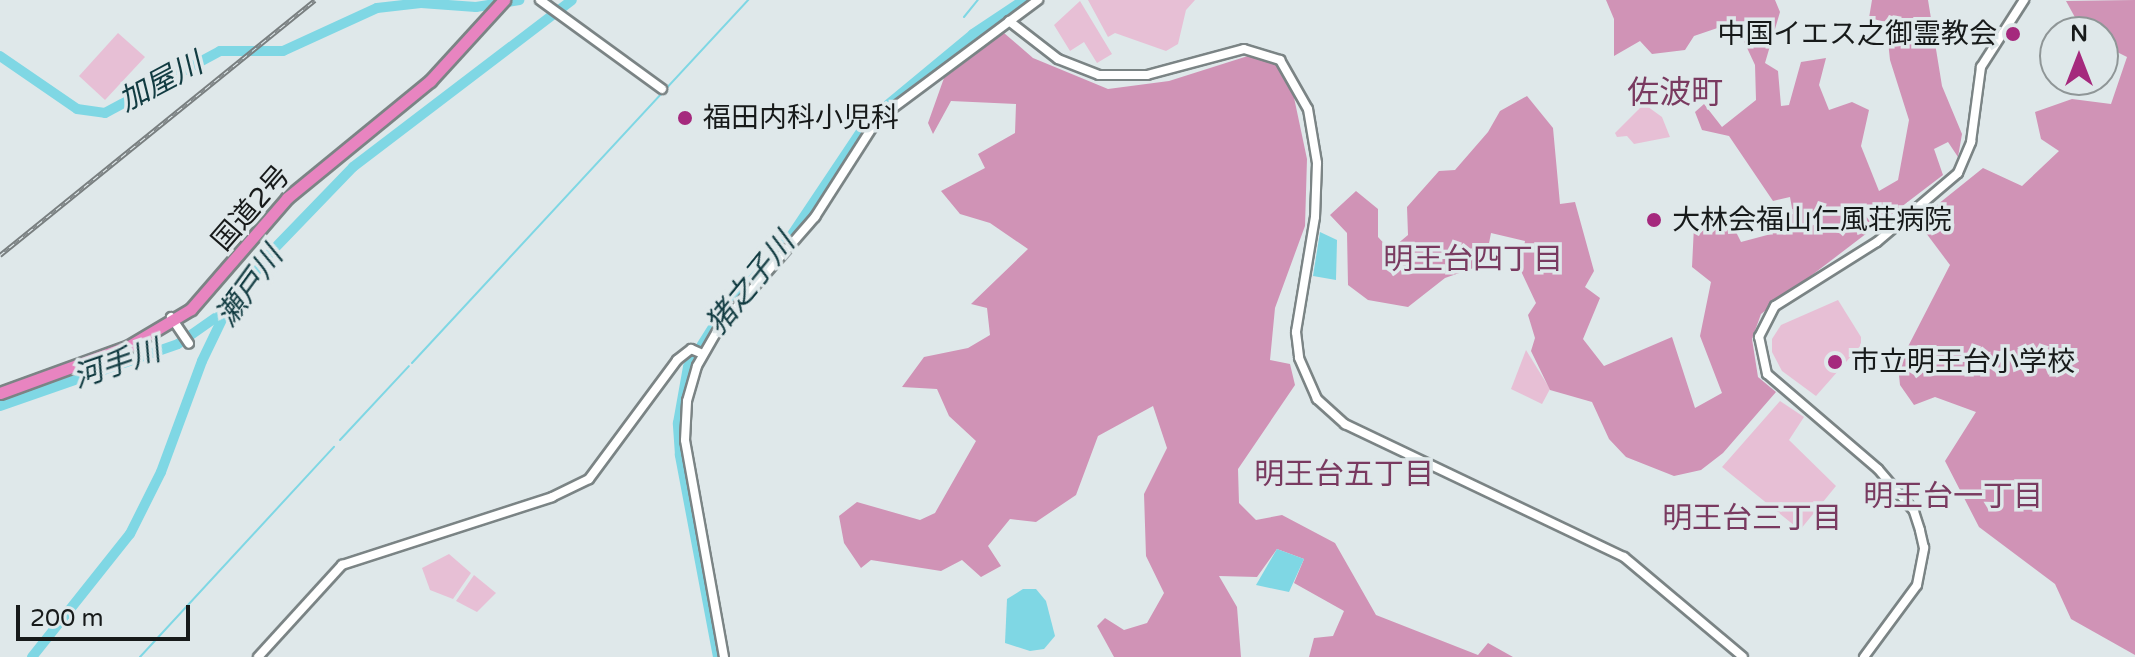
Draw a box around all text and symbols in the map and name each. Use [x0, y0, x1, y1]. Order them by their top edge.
north arrow [2039, 16, 2119, 96]
place label: 中国イエス之御霊教会 [1717, 17, 1997, 51]
text: N [2070, 21, 2088, 47]
marker: 中国イエス之御霊教会 [2004, 25, 2022, 43]
water label: 加屋川 [113, 46, 209, 120]
district label: 佐波町 [1627, 74, 1723, 112]
place label: 福田内科小児科 [703, 101, 899, 135]
marker: 福田内科小児科 [674, 107, 696, 129]
street label: 国道2号 [205, 159, 297, 257]
place label: 大林会福山仁風荘病院 [1672, 203, 1952, 237]
marker: 大林会福山仁風荘病院 [1643, 209, 1665, 231]
water label: 猪之子川 [699, 226, 803, 342]
water label: 瀬戸川 [209, 240, 291, 334]
district label: 明王台四丁目 [1383, 242, 1563, 278]
water label: 河手川 [69, 333, 165, 397]
place label: 市立明王台小学校 [1851, 345, 2075, 379]
marker: 市立明王台小学校 [1826, 353, 1844, 371]
district label: 明王台五丁目 [1254, 457, 1434, 493]
district label: 明王台一丁目 [1863, 479, 2043, 515]
district label: 明王台三丁目 [1662, 501, 1842, 537]
scale bar [20, 589, 194, 639]
text: 200 m [30, 604, 104, 633]

